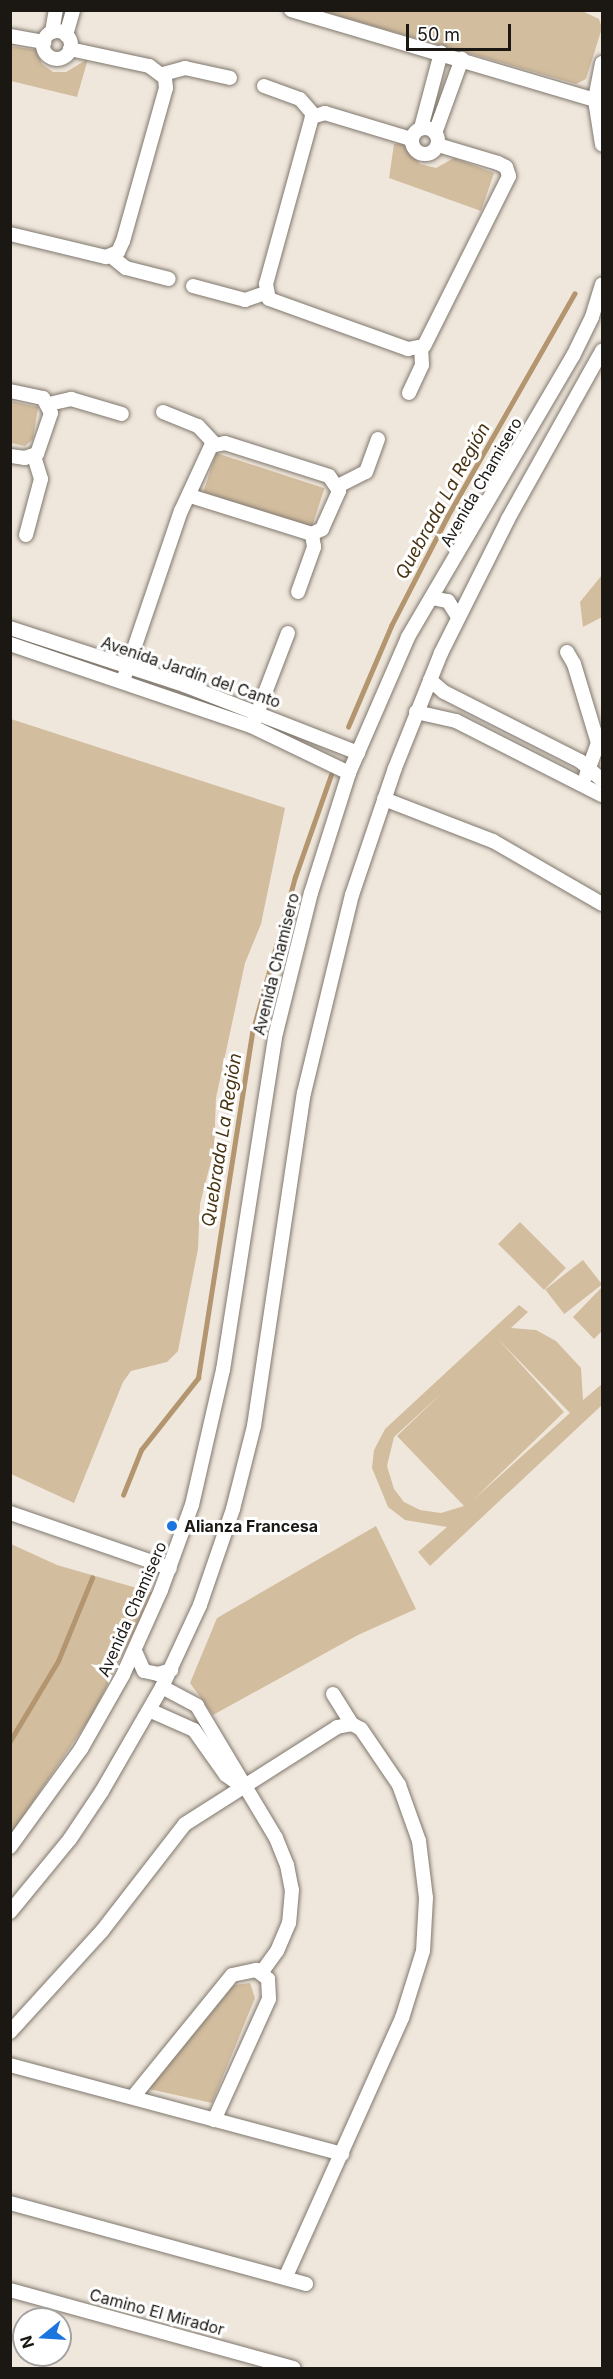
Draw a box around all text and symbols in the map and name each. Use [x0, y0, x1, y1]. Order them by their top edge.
scale bar [409, 12, 514, 50]
text: 50 m [417, 24, 460, 45]
street label: Avenida Chamisero [436, 414, 526, 550]
water label: Quebrada La Región [391, 419, 495, 583]
street label: Avenida Jardín del Canto [99, 632, 283, 712]
street label: Avenida Chamisero [249, 891, 303, 1037]
water label: Quebrada La Región [198, 1052, 246, 1228]
place label: Alianza Francesa [184, 1516, 318, 1536]
marker: Alianza Francesa [165, 1519, 179, 1533]
street label: Avenida Chamisero [94, 1539, 170, 1679]
street label: Camino El Mirador [87, 2285, 227, 2339]
north arrow [12, 2307, 72, 2367]
text: N [15, 2333, 38, 2351]

